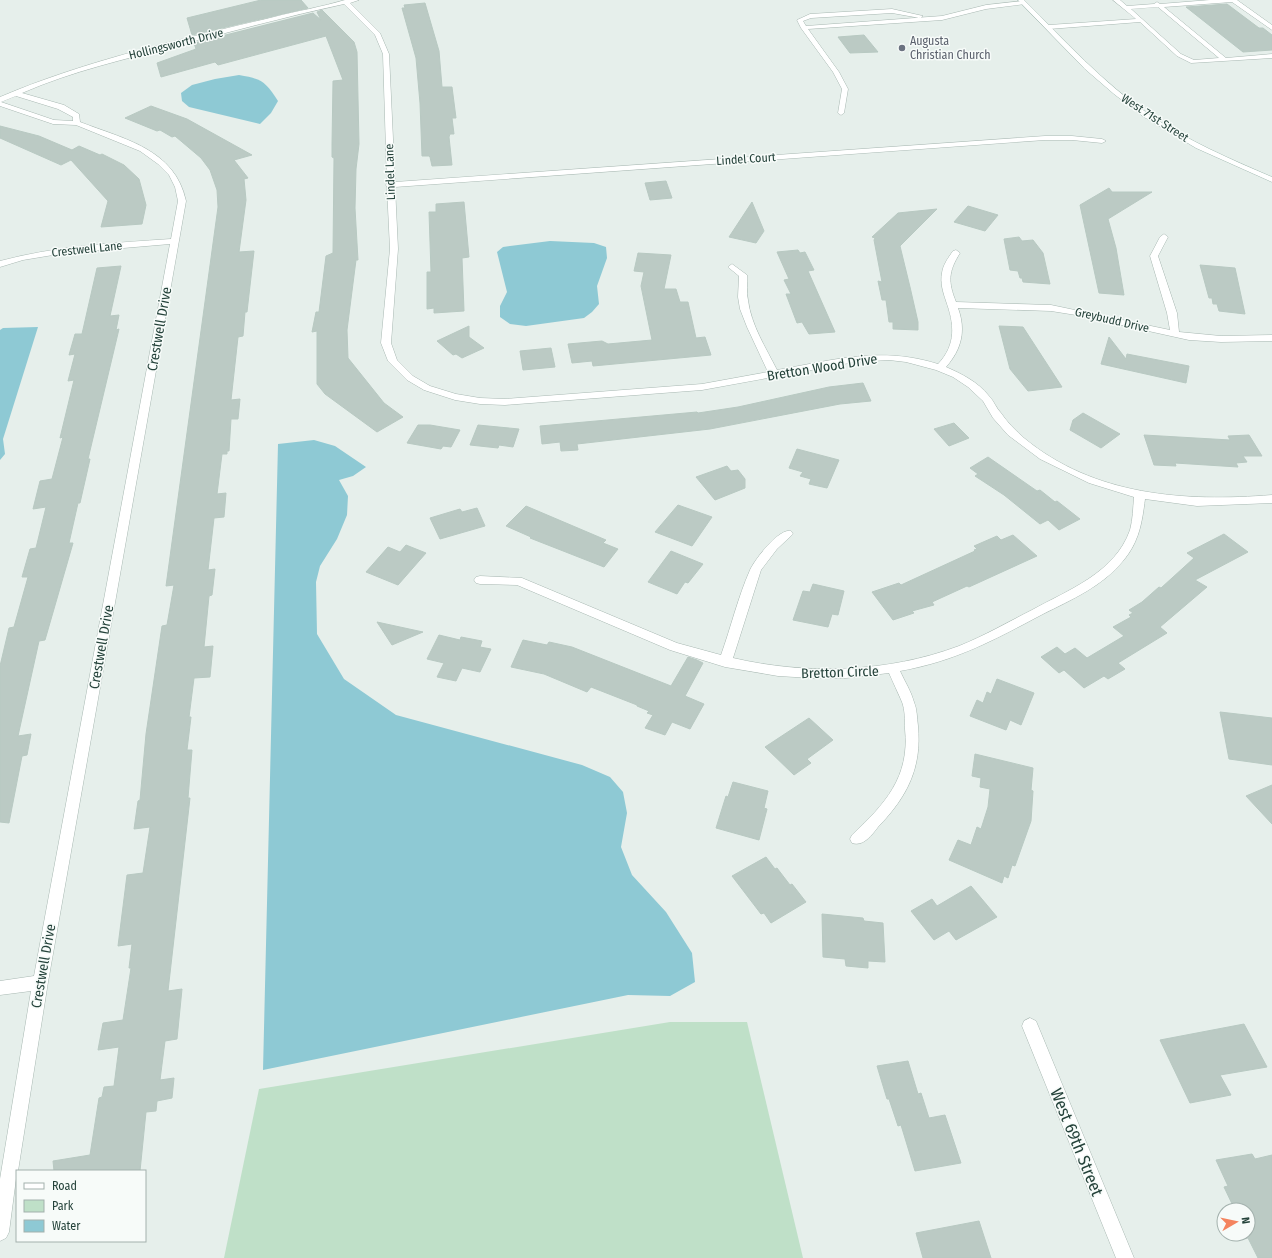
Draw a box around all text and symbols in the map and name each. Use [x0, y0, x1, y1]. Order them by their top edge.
street label: Hollingsworth Drive [127, 25, 225, 62]
place label: Augusta Christian Church [910, 34, 991, 62]
marker: Augusta Christian Church [897, 43, 907, 53]
street label: West 71st Street [1119, 91, 1191, 145]
street label: Lindel Lane [382, 144, 398, 200]
street label: Lindel Court [716, 150, 776, 168]
street label: Crestwell Lane [51, 238, 123, 260]
street label: Crestwell Drive [144, 286, 175, 373]
street label: Greybudd Drive [1074, 305, 1151, 335]
street label: Bretton Wood Drive [766, 350, 879, 385]
street label: Crestwell Drive [86, 604, 117, 691]
street label: Bretton Circle [801, 663, 879, 682]
street label: Crestwell Drive [28, 923, 59, 1010]
street label: West 69th Street [1045, 1085, 1108, 1200]
legend [16, 1170, 146, 1242]
text: Road [52, 1179, 77, 1193]
text: Park [52, 1199, 74, 1213]
north arrow [1216, 1202, 1256, 1242]
text: N [1238, 1216, 1252, 1225]
text: Water [52, 1219, 81, 1233]

